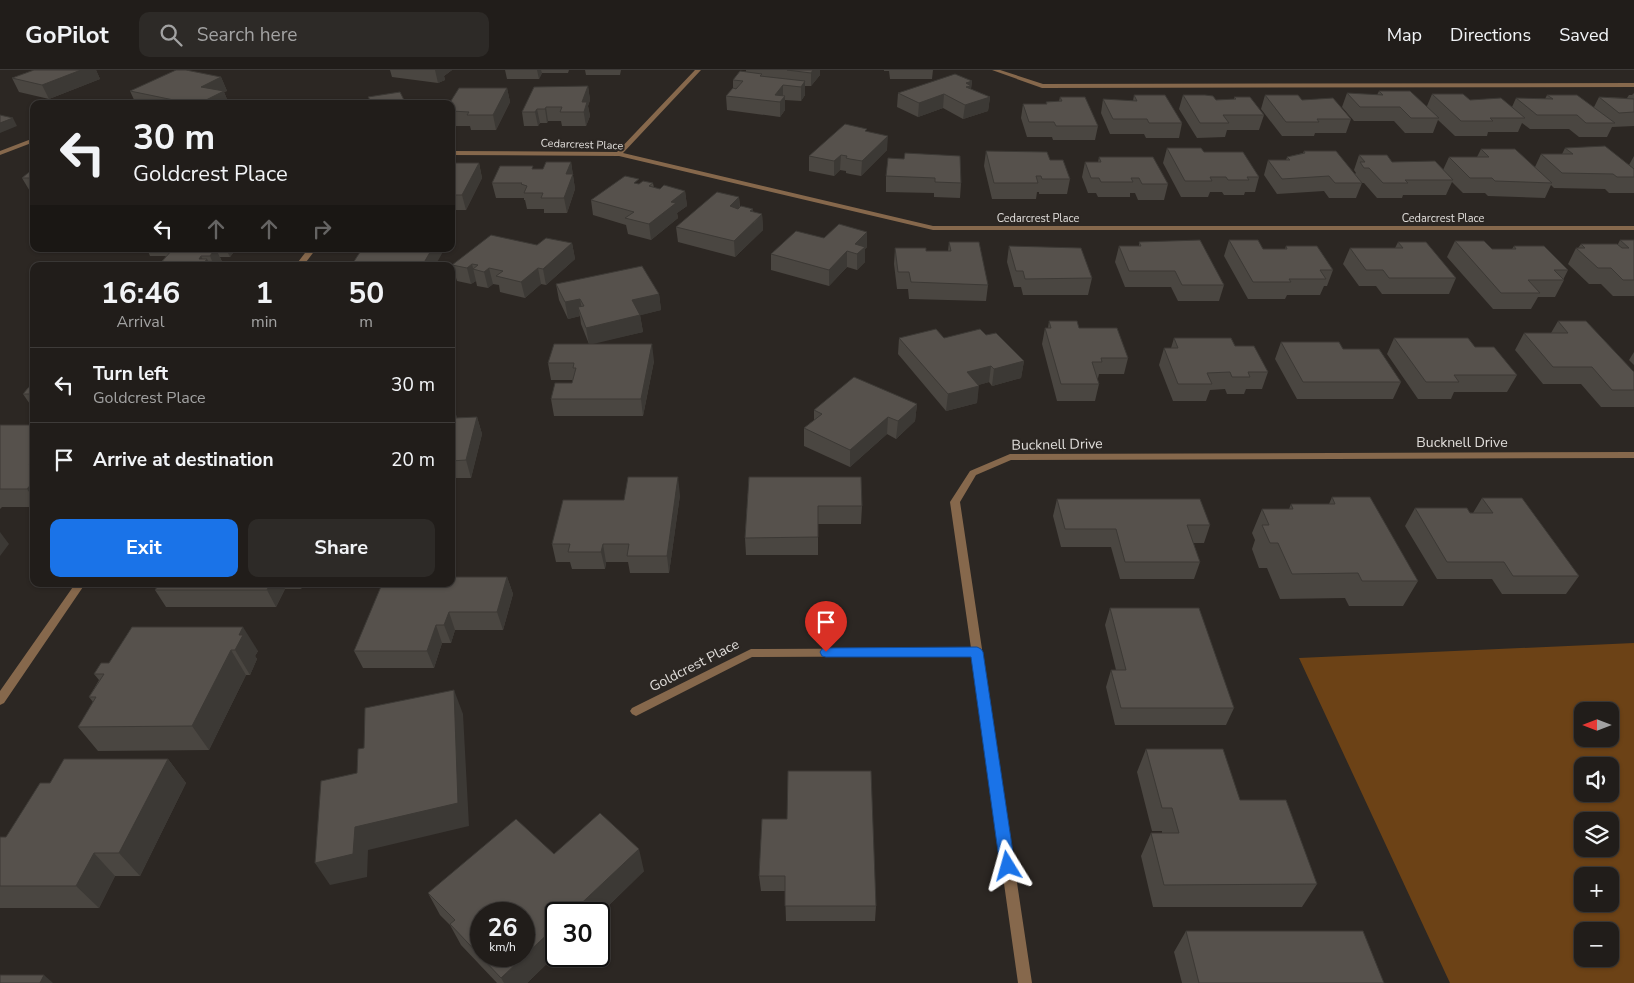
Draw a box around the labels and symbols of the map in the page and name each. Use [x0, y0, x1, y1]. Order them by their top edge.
street label: Cedarcrest Place [540, 136, 624, 153]
street label: Cedarcrest Place [997, 211, 1079, 226]
street label: Cedarcrest Place [1402, 211, 1484, 226]
street label: Bucknell Drive [1416, 433, 1508, 452]
street label: Bucknell Drive [1011, 434, 1103, 455]
pin [805, 601, 847, 652]
street label: Goldcrest Place [646, 635, 742, 696]
north arrow [1574, 702, 1619, 748]
position arrow [981, 839, 1033, 891]
speed limit sign: 30 [545, 902, 610, 967]

